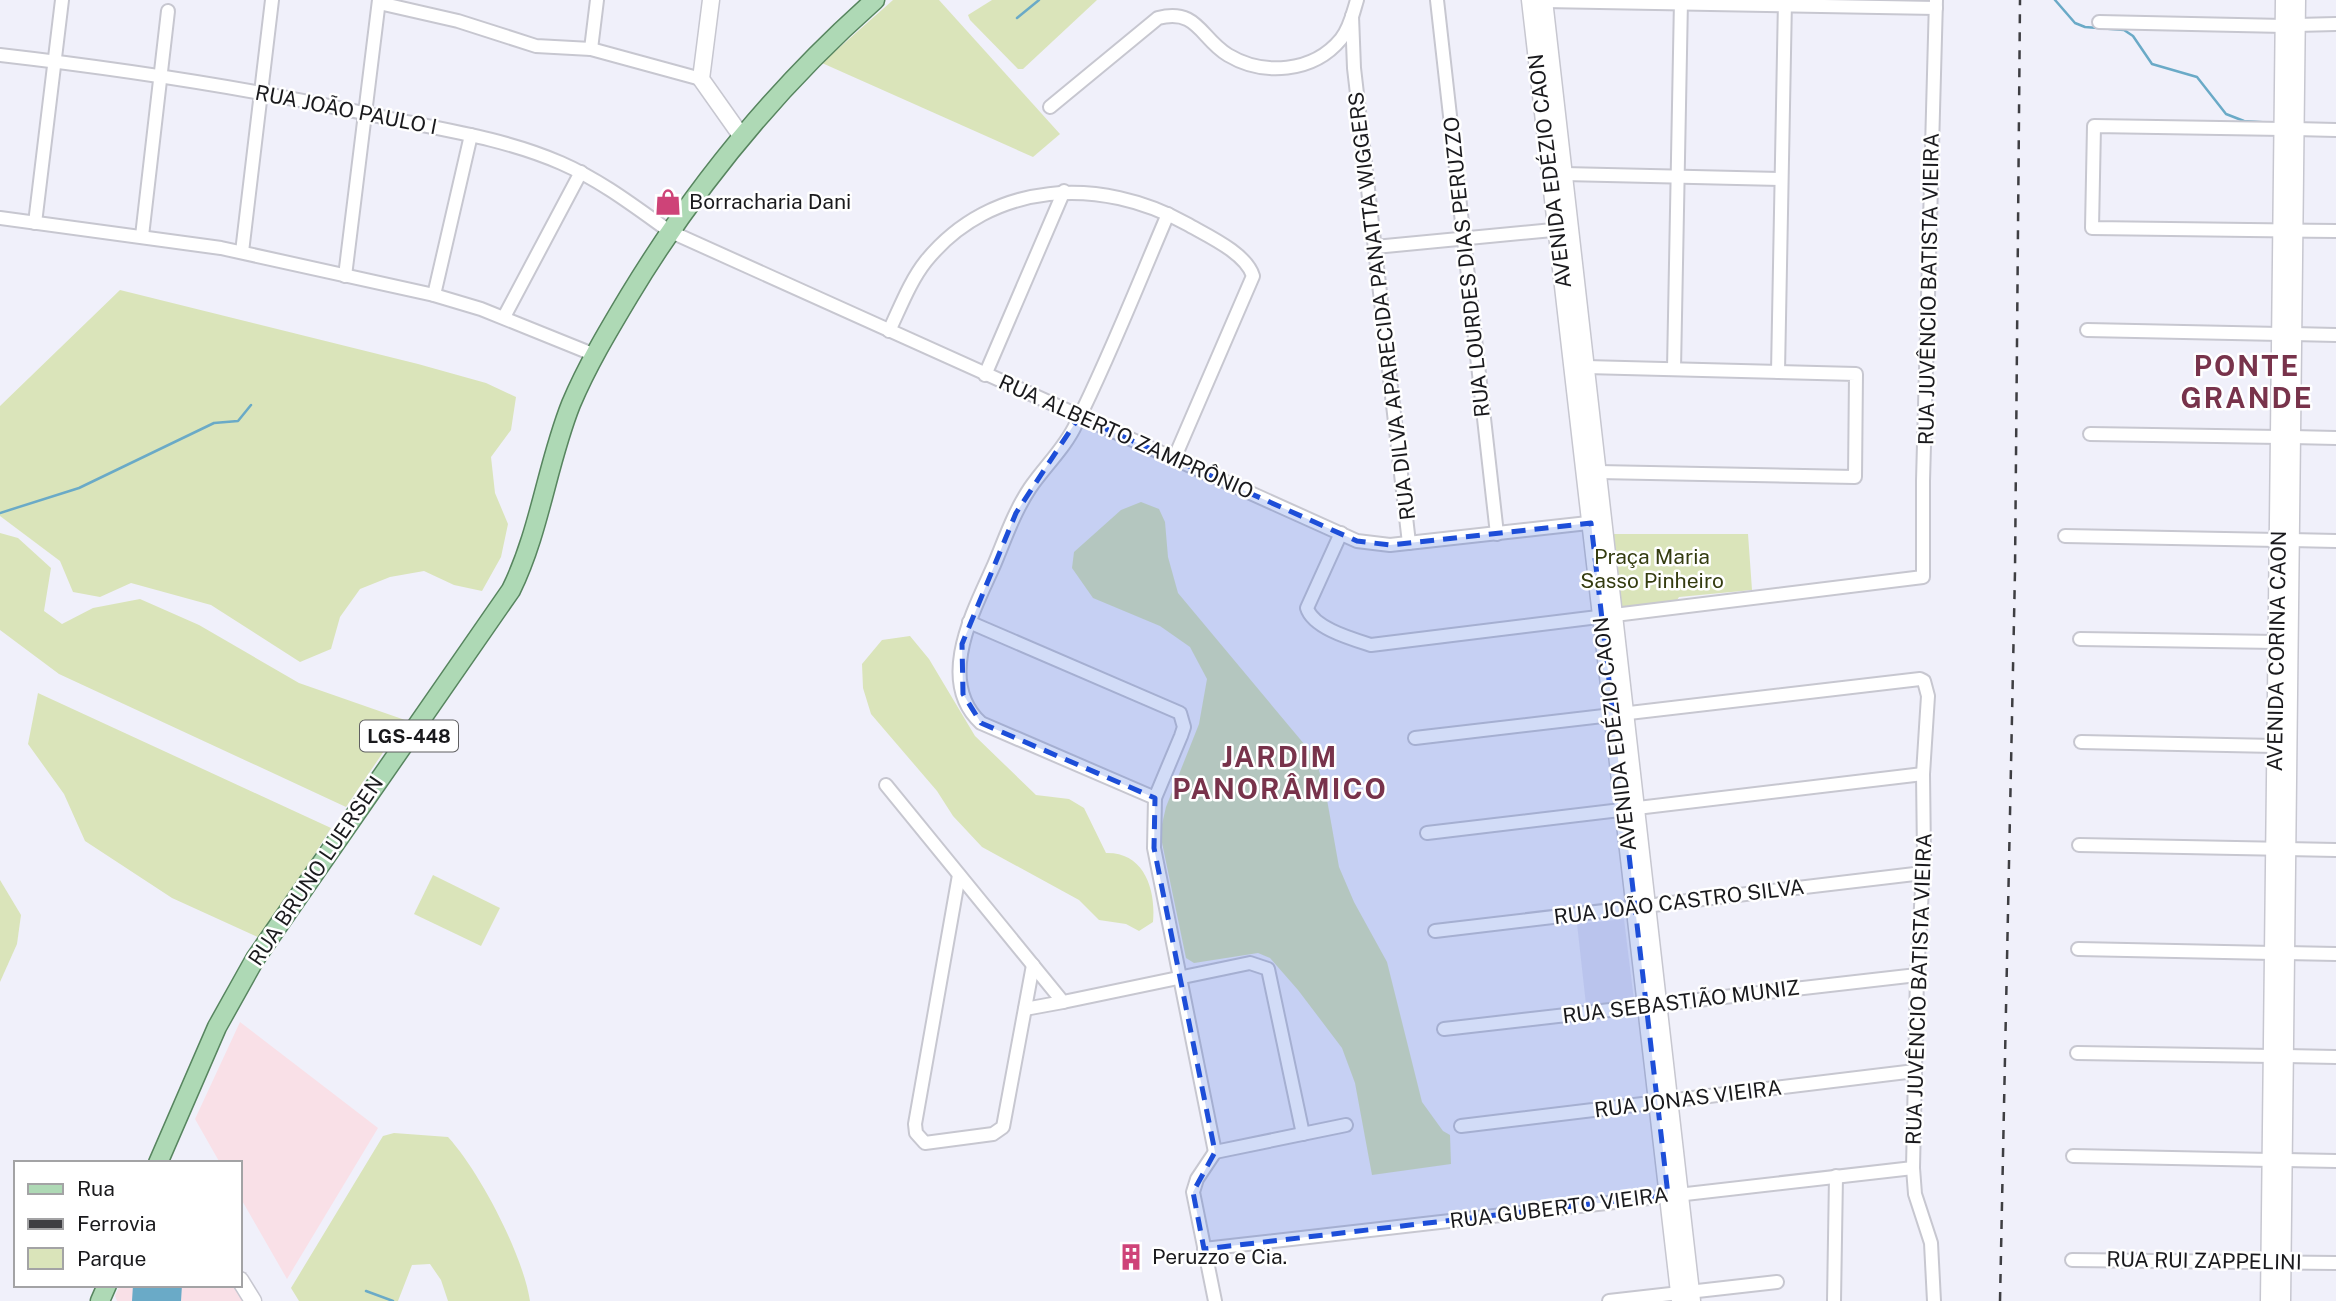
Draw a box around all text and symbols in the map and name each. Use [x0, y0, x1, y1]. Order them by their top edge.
street label: AVENIDA EDÉZIO CAON [1523, 53, 1576, 290]
street label: RUA JOÃO PAULO I [253, 80, 439, 139]
street label: RUA DILVA APARECIDA PANATTA WIGGERS [1343, 91, 1420, 522]
street label: RUA LOURDES DIAS PERUZZO [1438, 115, 1495, 419]
street label: RUA JUVÊNCIO BATISTA VIEIRA [1913, 133, 1944, 445]
shop icon: Borracharia Dani [653, 187, 683, 217]
place label: Borracharia Dani [689, 189, 851, 214]
district label: PONTE GRANDE [2180, 349, 2314, 414]
street label: RUA ALBERTO ZAMPRÔNIO [995, 369, 1257, 504]
street label: AVENIDA CORINA CAON [2262, 530, 2291, 772]
park label: Praça Maria Sasso Pinheiro [1580, 544, 1724, 593]
street label: AVENIDA EDÉZIO CAON [1588, 616, 1641, 853]
road number: LGS-448 [360, 720, 458, 751]
district label: JARDIM PANORÂMICO [1172, 740, 1388, 805]
street label: RUA BRUNO LUERSEN [243, 771, 388, 970]
street label: RUA JUVÊNCIO BATISTA VIEIRA [1901, 832, 1936, 1146]
street label: RUA JOÃO CASTRO SILVA [1552, 874, 1806, 929]
street label: RUA SEBASTIÃO MUNIZ [1561, 975, 1801, 1028]
street label: RUA JONAS VIEIRA [1593, 1075, 1783, 1122]
legend [14, 1161, 242, 1287]
text: Rua [77, 1176, 115, 1201]
street label: RUA GUBERTO VIEIRA [1448, 1182, 1670, 1233]
text: Ferrovia [77, 1211, 156, 1236]
building icon: Peruzzo e Cia. [1116, 1242, 1146, 1272]
place label: Peruzzo e Cia. [1152, 1244, 1287, 1269]
text: Parque [77, 1246, 146, 1271]
street label: RUA RUI ZAPPELINI [2106, 1246, 2302, 1275]

